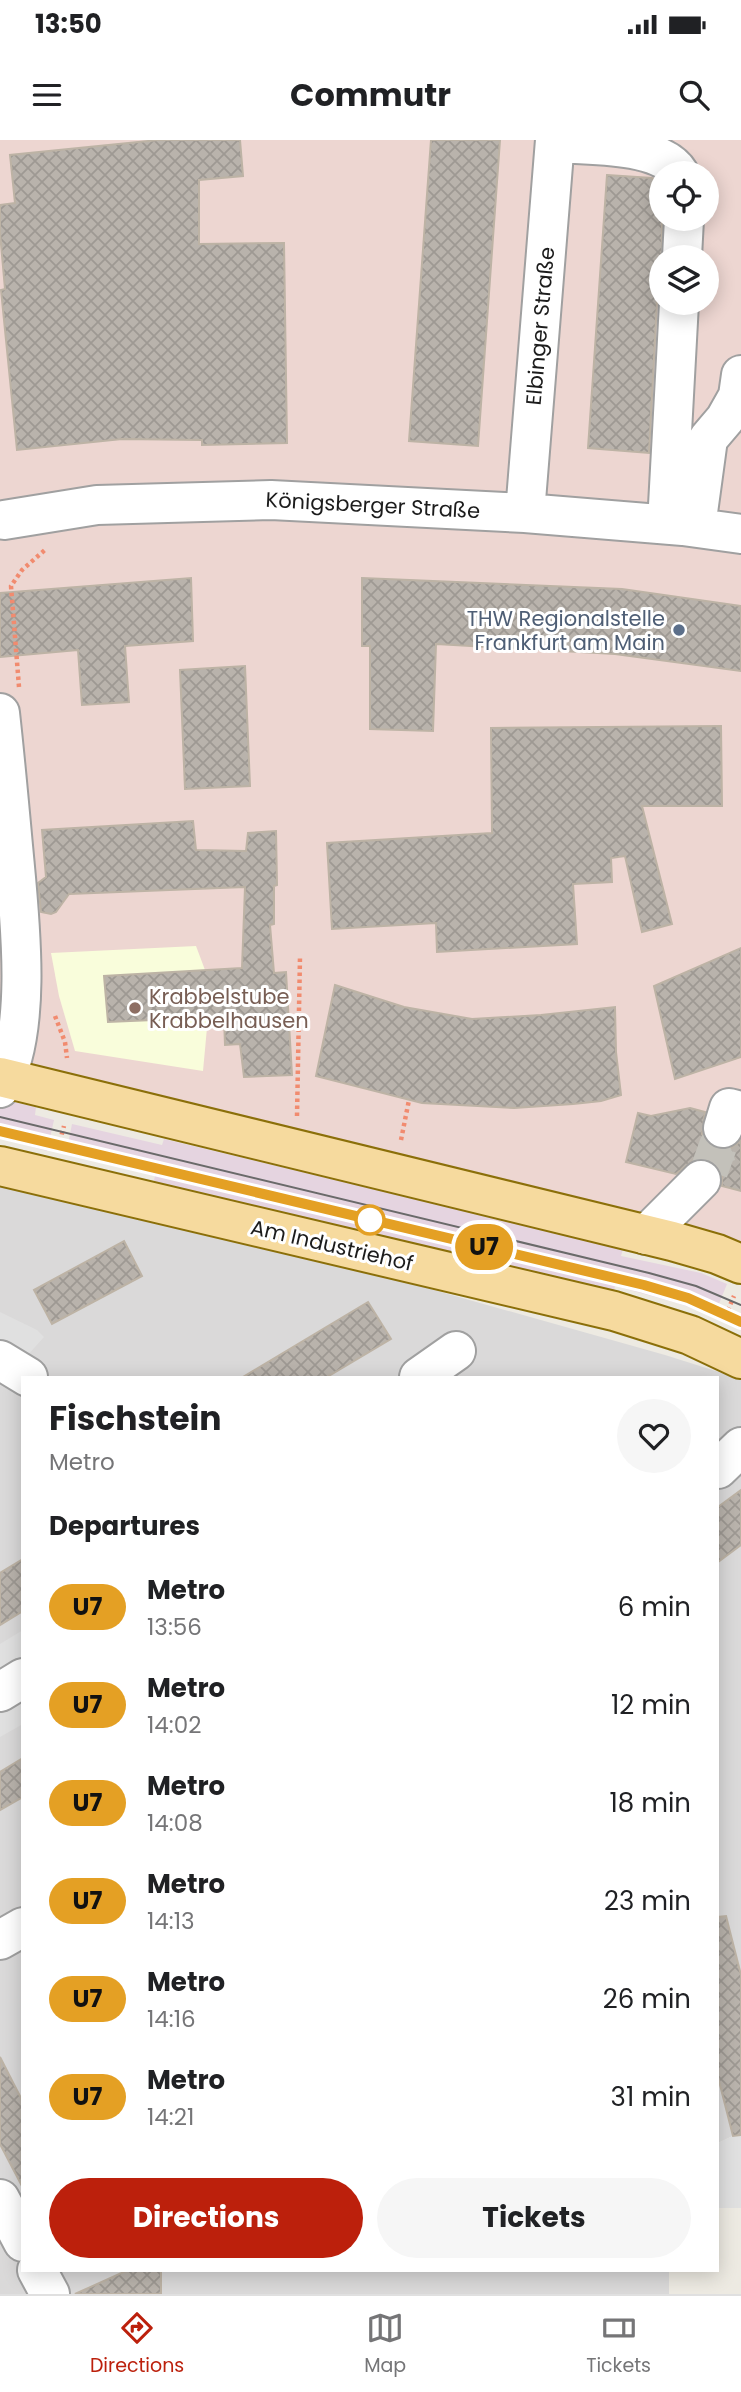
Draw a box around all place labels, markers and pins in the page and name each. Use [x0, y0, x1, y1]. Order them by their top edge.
place label: THW Regionalstelle Frankfurt am Main [467, 604, 665, 657]
marker: THW Regionalstelle Frankfurt am Main [671, 622, 687, 638]
place label: Krabbelstube Krabbelhausen [149, 982, 309, 1035]
marker: Krabbelstube Krabbelhausen [127, 1000, 143, 1016]
unlabelled marker [355, 1205, 385, 1235]

